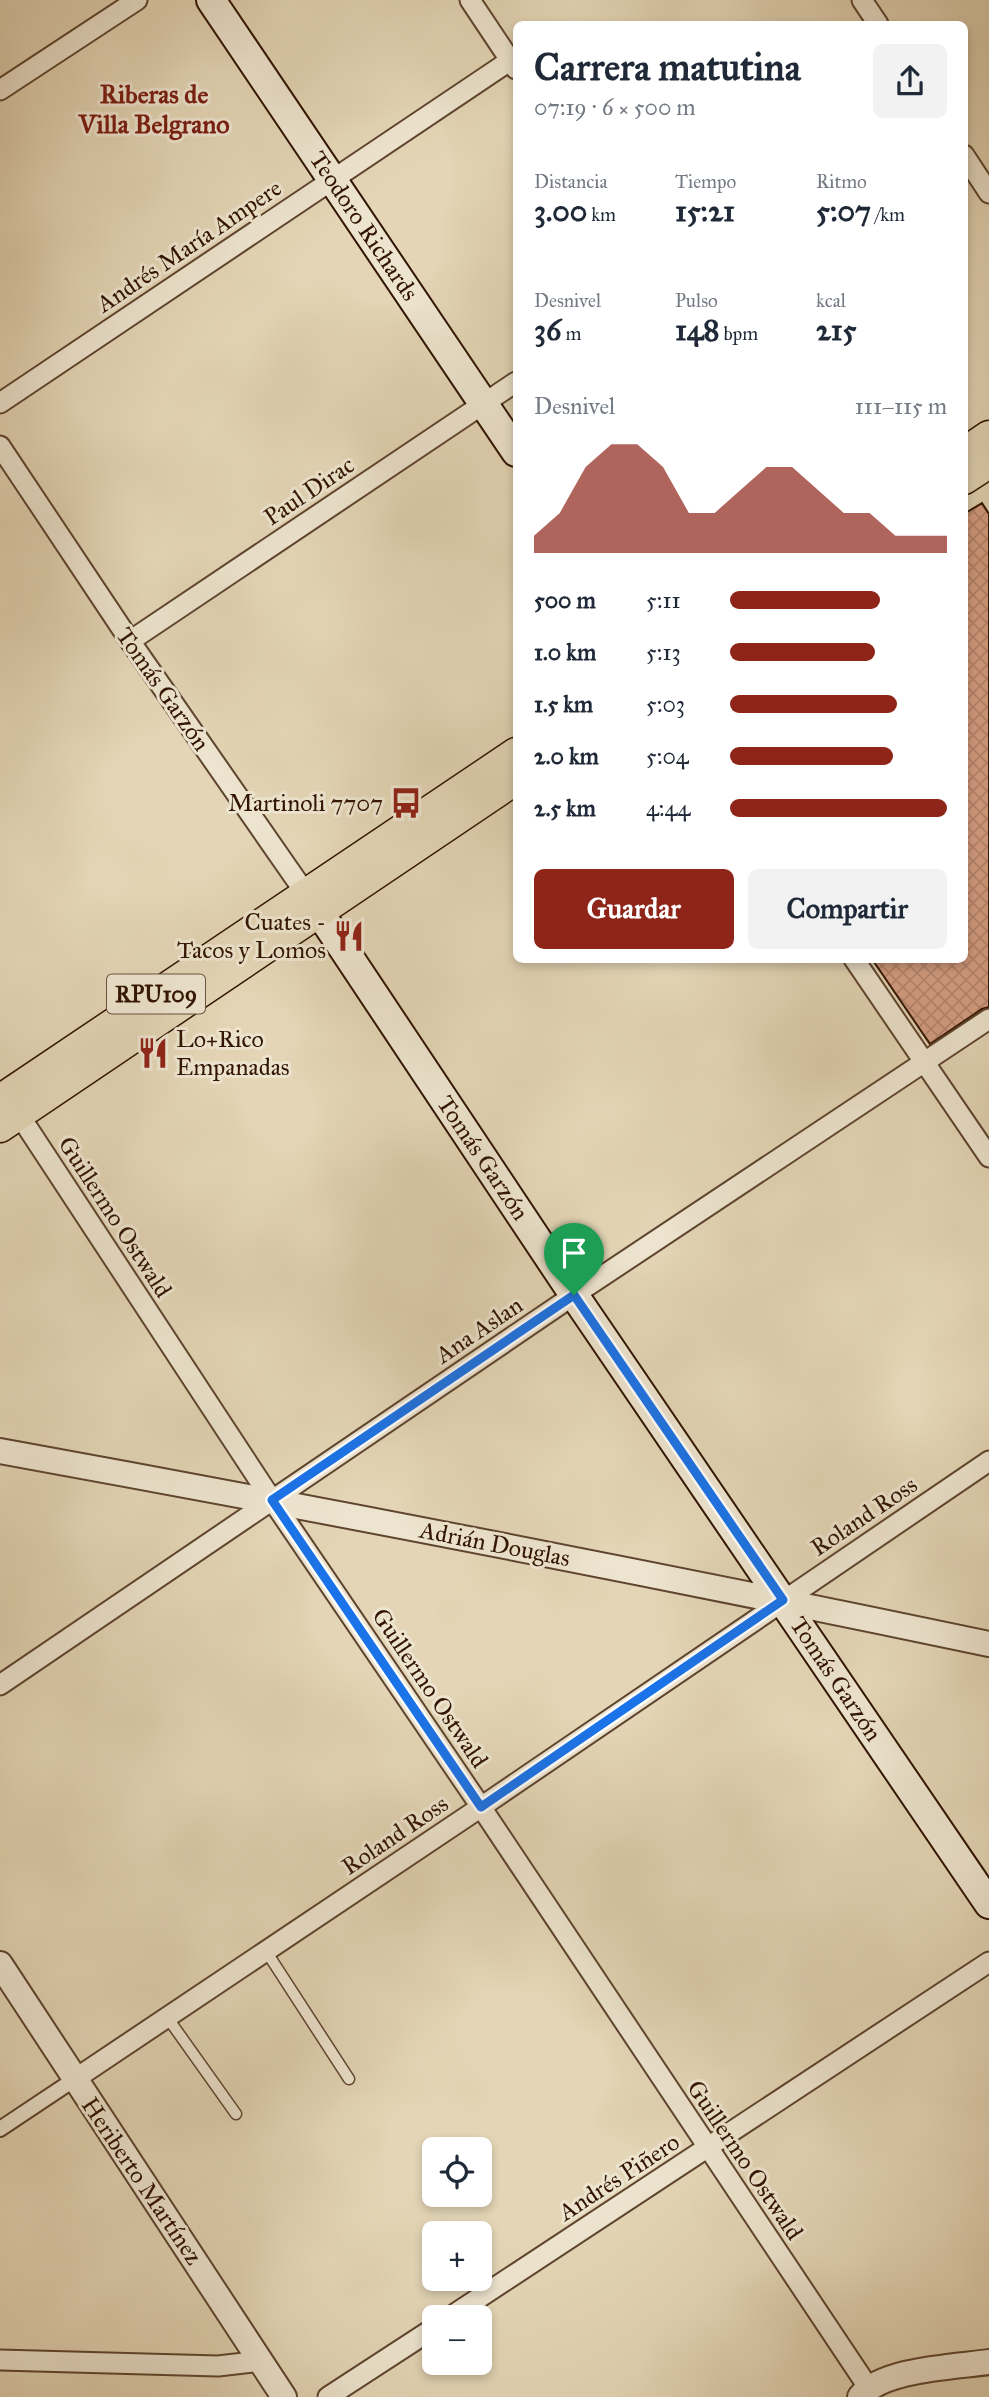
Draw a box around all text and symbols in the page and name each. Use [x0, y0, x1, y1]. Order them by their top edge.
text: Carrera matutina [534, 44, 801, 90]
button: share [873, 44, 947, 118]
district label: Riberas de Villa Belgrano [77, 78, 230, 141]
text: 07:19 · 6 × 500 m [534, 93, 696, 121]
street label: Teodoro Richards [303, 145, 425, 307]
text: Distancia [534, 170, 607, 193]
text: Tiempo [675, 170, 736, 193]
text: Ritmo [816, 170, 867, 193]
street label: Andrés María Ampere [90, 173, 287, 320]
text: 3.00 [534, 193, 587, 229]
text: 15:21 [675, 193, 735, 229]
text: 5:07 [816, 193, 871, 229]
text: km [587, 203, 616, 226]
text: /km [871, 203, 905, 226]
text: Desnivel [534, 289, 601, 312]
text: Pulso [675, 289, 718, 312]
text: kcal [816, 289, 846, 312]
text: 36 [534, 312, 561, 348]
text: 148 [675, 312, 720, 348]
text: 215 [816, 312, 856, 348]
text: m [561, 322, 581, 345]
text: bpm [720, 322, 758, 345]
text: Desnivel [534, 392, 615, 420]
text: 111–115 m [855, 392, 947, 420]
street label: Paul Dirac [258, 450, 360, 532]
text: 500 m [534, 586, 596, 614]
text: 5:11 [646, 586, 681, 614]
street label: Tomás Garzón [109, 621, 217, 757]
text: 1.0 km [534, 638, 596, 666]
text: 5:13 [646, 638, 681, 666]
text: 1.5 km [534, 690, 593, 718]
text: 5:03 [646, 690, 685, 718]
text: 2.0 km [534, 742, 599, 770]
text: 5:04 [646, 742, 689, 770]
bus stop icon: Martinoli 7707 [389, 786, 423, 820]
place label: Martinoli 7707 [228, 788, 383, 818]
text: 2.5 km [534, 794, 596, 822]
text: 4:44 [646, 794, 690, 822]
button: Guardar [534, 869, 734, 949]
button: Compartir [748, 869, 947, 949]
place label: Cuates - Tacos y Lomos [177, 907, 326, 965]
restaurant icon: Cuates - Tacos y Lomos [332, 919, 366, 953]
road number: RPU109 [107, 974, 205, 1014]
place label: Lo+Rico Empanadas [176, 1024, 290, 1082]
restaurant icon: Lo+Rico Empanadas [136, 1036, 170, 1070]
street label: Tomás Garzón [430, 1090, 536, 1226]
street label: Guillermo Ostwald [52, 1131, 178, 1303]
pin [544, 1223, 604, 1295]
icon: arrive [555, 1234, 593, 1272]
street label: Ana Aslan [429, 1290, 528, 1371]
street label: Roland Ross [805, 1469, 923, 1563]
street label: Adrián Douglas [416, 1515, 573, 1573]
street label: Guillermo Ostwald [366, 1602, 494, 1774]
street label: Tomás Garzón [783, 1611, 889, 1747]
street label: Roland Ross [336, 1788, 454, 1882]
street label: Guillermo Ostwald [681, 2074, 809, 2246]
street label: Heriberto Martínez [75, 2092, 209, 2270]
street label: Andrés Piñero [552, 2127, 685, 2228]
map controls [422, 2137, 492, 2375]
button: locate [422, 2137, 492, 2207]
button: + [422, 2221, 492, 2291]
button: − [422, 2305, 492, 2375]

